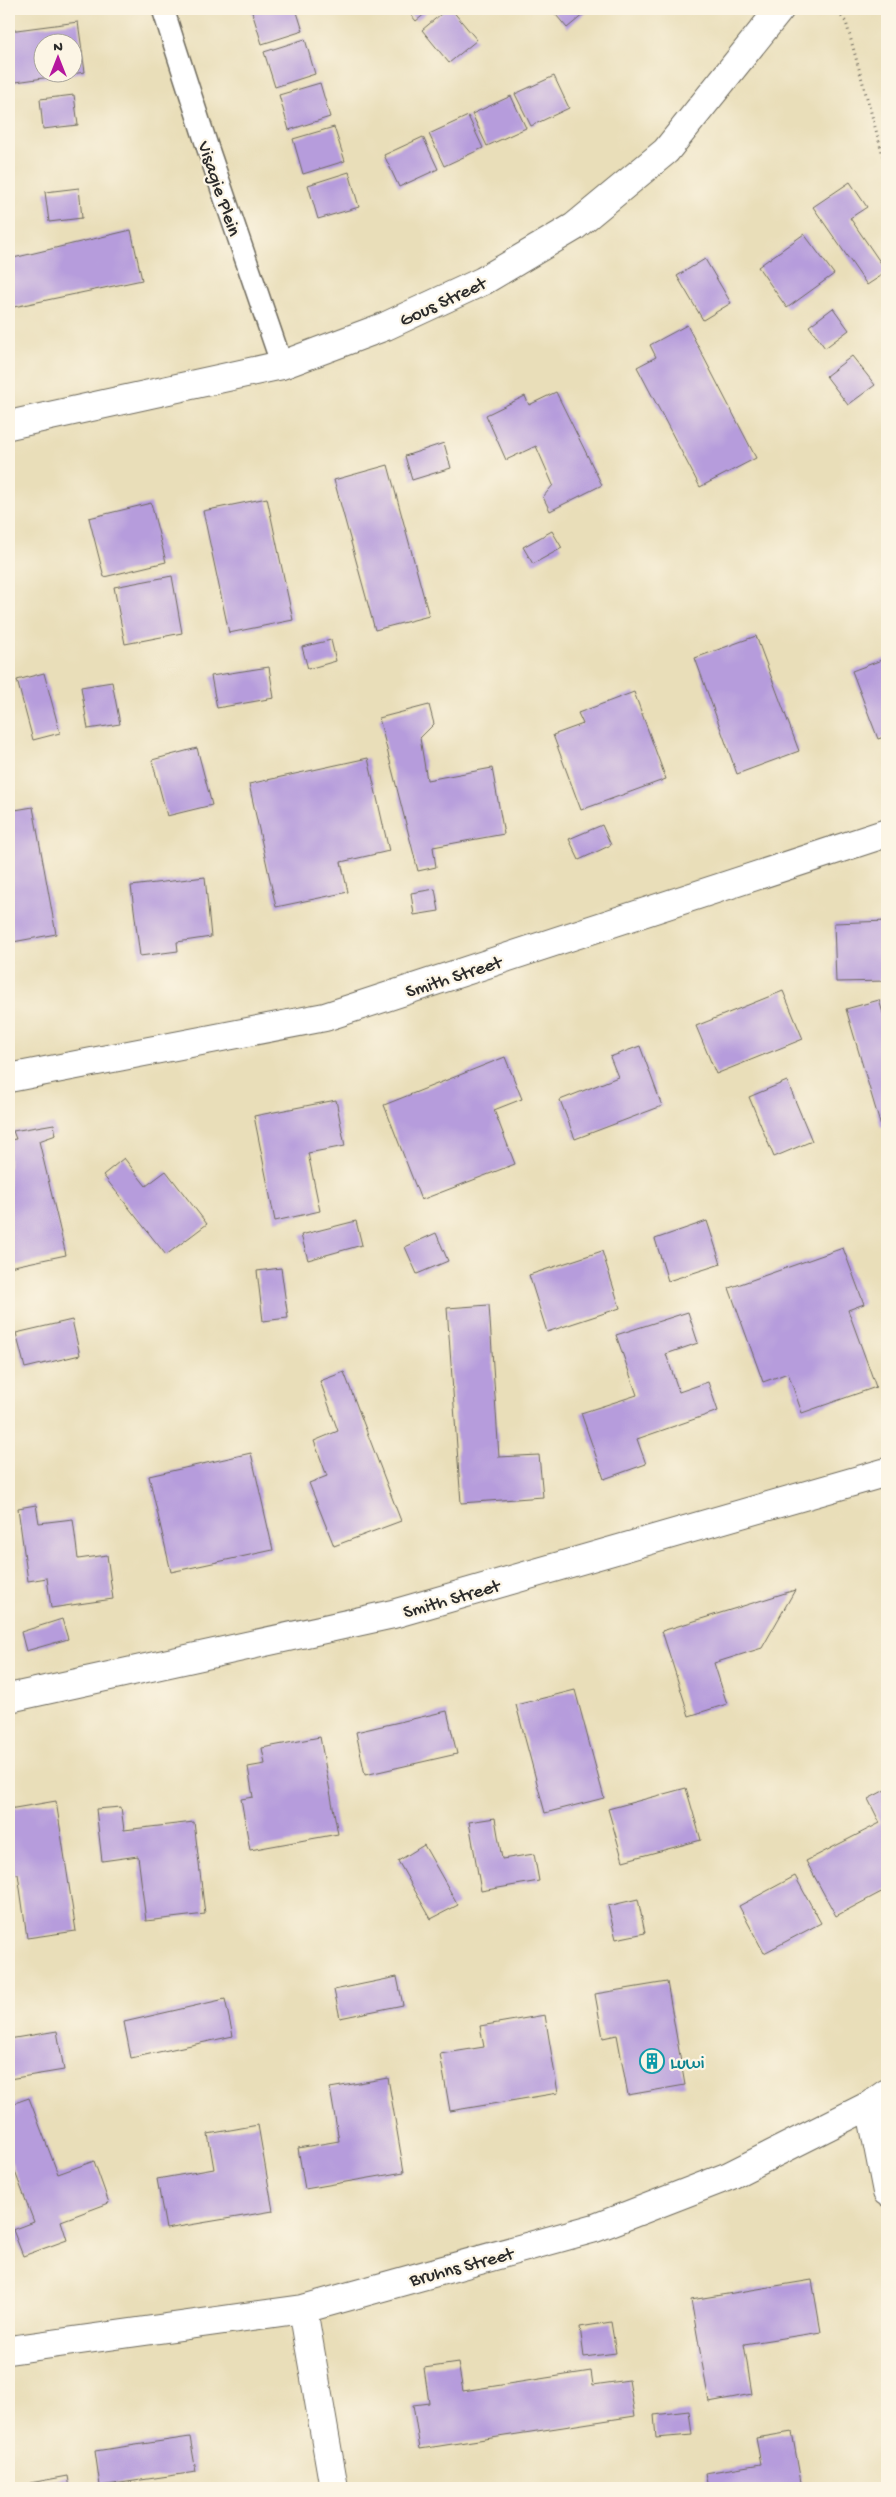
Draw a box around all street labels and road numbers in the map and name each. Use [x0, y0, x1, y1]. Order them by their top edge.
street label: Visagie Plein [190, 138, 245, 240]
street label: Gous Street [397, 272, 492, 333]
street label: Smith Street [403, 951, 507, 1005]
street label: Smith Street [401, 1575, 505, 1625]
street label: Bruhns Street [406, 2243, 519, 2294]

